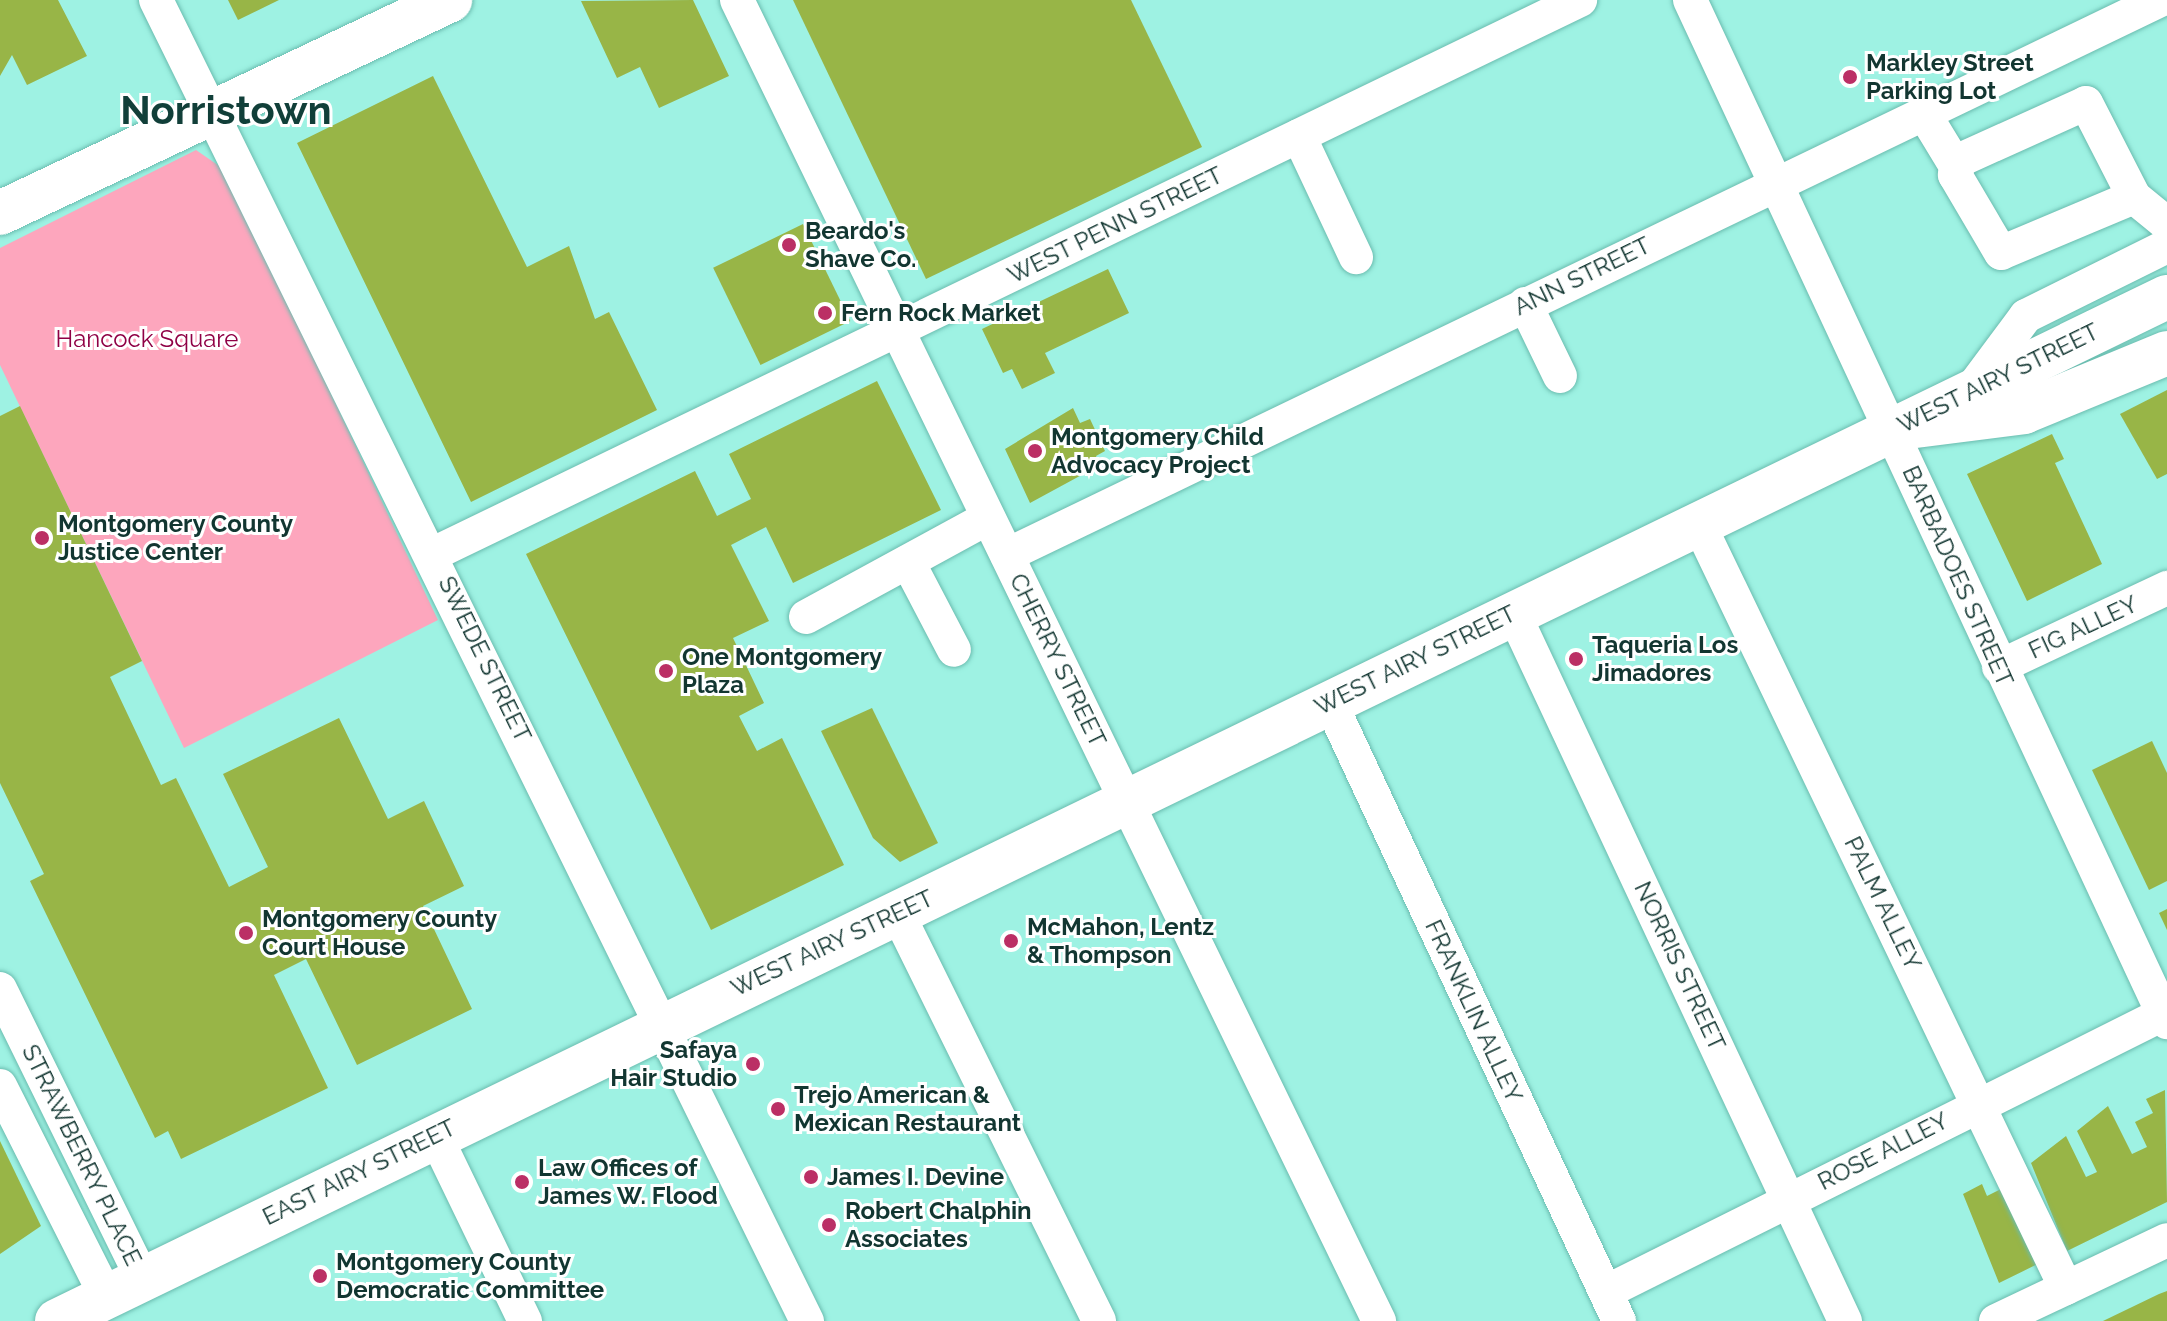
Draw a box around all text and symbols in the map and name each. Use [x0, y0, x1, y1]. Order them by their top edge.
place label: Markley Street Parking Lot [1866, 49, 2034, 105]
marker: Markley Street Parking Lot [1841, 68, 1859, 86]
district label: Norristown [120, 86, 332, 134]
street label: WEST PENN STREET [1002, 160, 1228, 290]
place label: Beardo's Shave Co. [805, 217, 916, 273]
street label: ANN STREET [1509, 231, 1655, 321]
marker: Beardo's Shave Co. [780, 236, 798, 254]
place label: Fern Rock Market [841, 299, 1041, 327]
marker: Fern Rock Market [816, 304, 834, 322]
street label: WEST AIRY STREET [1892, 316, 2104, 440]
park label: Hancock Square [56, 325, 238, 353]
place label: Montgomery Child Advocacy Project [1051, 423, 1265, 479]
marker: Montgomery Child Advocacy Project [1026, 442, 1044, 460]
street label: BARBADOES STREET [1896, 461, 2020, 691]
place label: Montgomery County Justice Center [58, 510, 294, 566]
marker: Montgomery County Justice Center [33, 529, 51, 547]
street label: CHERRY STREET [1003, 568, 1113, 752]
street label: SWEDE STREET [432, 572, 538, 746]
street label: FIG ALLEY [2024, 589, 2142, 665]
street label: WEST AIRY STREET [1309, 598, 1521, 722]
place label: Taqueria Los Jimadores [1592, 631, 1738, 687]
place label: One Montgomery Plaza [682, 643, 882, 699]
marker: Taqueria Los Jimadores [1567, 650, 1585, 668]
marker: One Montgomery Plaza [657, 662, 675, 680]
street label: PALM ALLEY [1838, 831, 1928, 975]
street label: NORRIS STREET [1628, 877, 1732, 1055]
street label: WEST AIRY STREET [725, 883, 939, 1003]
place label: Montgomery County Court House [262, 905, 498, 961]
place label: McMahon, Lentz & Thompson [1027, 913, 1214, 969]
street label: FRANKLIN ALLEY [1419, 915, 1529, 1107]
marker: Montgomery County Court House [237, 924, 255, 942]
marker: McMahon, Lentz & Thompson [1002, 932, 1020, 950]
place label: Safaya Hair Studio [610, 1036, 737, 1092]
street label: STRAWBERRY PLACE [16, 1039, 148, 1271]
marker: Safaya Hair Studio [744, 1055, 762, 1073]
place label: Trejo American & Mexican Restaurant [794, 1081, 1021, 1137]
marker: Trejo American & Mexican Restaurant [769, 1100, 787, 1118]
street label: ROSE ALLEY [1813, 1106, 1953, 1196]
street label: EAST AIRY STREET [257, 1112, 461, 1232]
place label: Law Offices of James W. Flood [538, 1154, 718, 1210]
place label: James I. Devine [827, 1163, 1004, 1191]
marker: James I. Devine [802, 1168, 820, 1186]
marker: Law Offices of James W. Flood [513, 1173, 531, 1191]
place label: Robert Chalphin Associates [845, 1197, 1032, 1253]
marker: Robert Chalphin Associates [820, 1216, 838, 1234]
place label: Montgomery County Democratic Committee [336, 1248, 604, 1304]
marker: Montgomery County Democratic Committee [311, 1267, 329, 1285]

